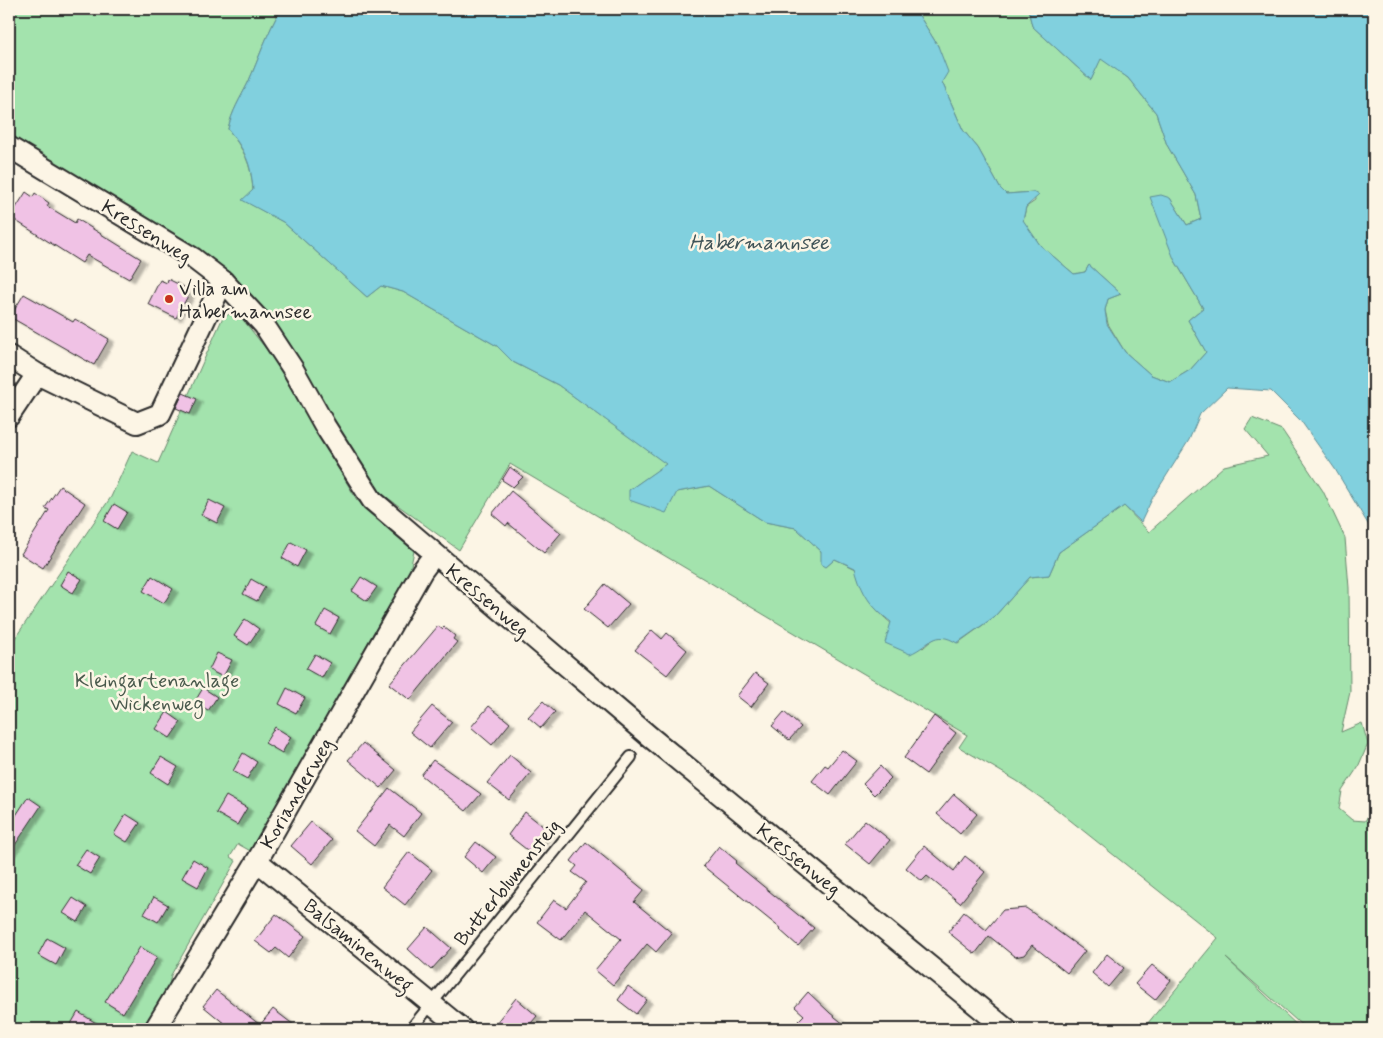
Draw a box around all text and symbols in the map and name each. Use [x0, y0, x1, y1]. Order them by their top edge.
street label: Kressenweg [96, 194, 197, 271]
water label: Habermannsee [689, 229, 830, 257]
place label: Villa am Habermannsee [179, 276, 312, 326]
marker: Villa am Habermannsee [163, 293, 175, 305]
street label: Kressenweg [439, 558, 535, 644]
park label: Kleingartenanlage Wickenweg [75, 668, 239, 719]
street label: Korianderweg [255, 733, 340, 854]
street label: Butterblumensteig [449, 814, 568, 952]
street label: Kressenweg [750, 818, 846, 903]
street label: Balsaminenweg [296, 893, 419, 1001]

